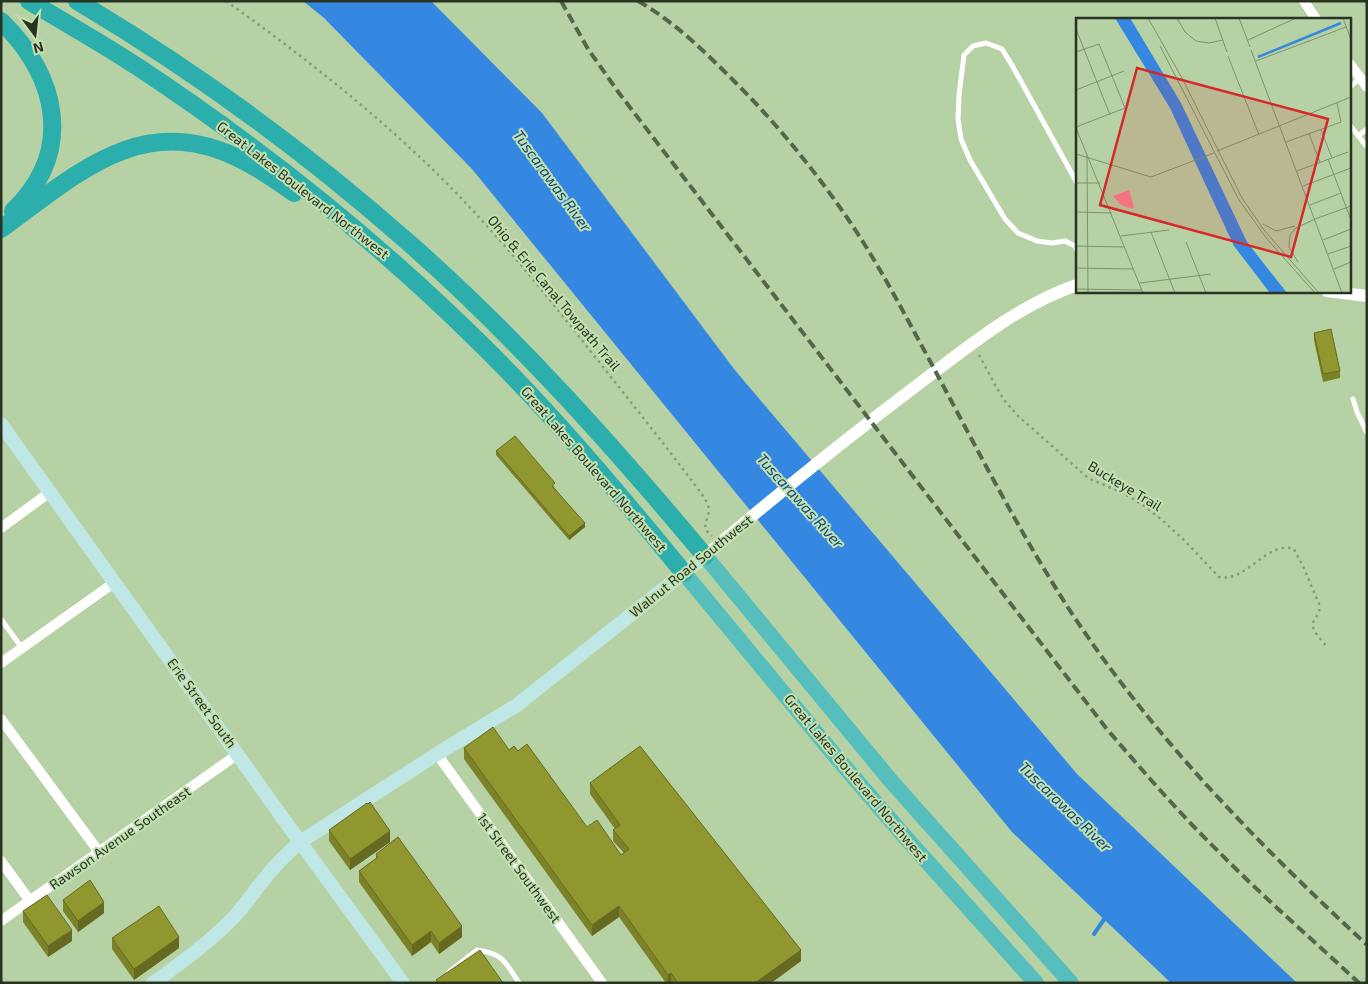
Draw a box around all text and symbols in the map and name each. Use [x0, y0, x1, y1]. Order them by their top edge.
north arrow [10, 10, 60, 60]
inset map [1076, 18, 1350, 292]
text: N [31, 39, 46, 58]
street label: Great Lakes Boulevard Northwest [214, 117, 393, 262]
water label: Tuscarawas River [510, 126, 596, 235]
street label: Ohio & Erie Canal Towpath Trail [484, 212, 625, 374]
street label: Great Lakes Boulevard Northwest [518, 382, 671, 555]
water label: Tuscarawas River [754, 449, 849, 552]
street label: Buckeye Trail [1085, 457, 1166, 515]
street label: Walnut Road Southwest [626, 511, 756, 621]
street label: Erie Street South [164, 654, 241, 751]
street label: Great Lakes Boulevard Northwest [781, 690, 932, 865]
water label: Tuscarawas River [1016, 758, 1116, 855]
street label: Rawson Avenue Southeast [46, 782, 194, 893]
street label: 1st Street Southwest [474, 809, 565, 926]

